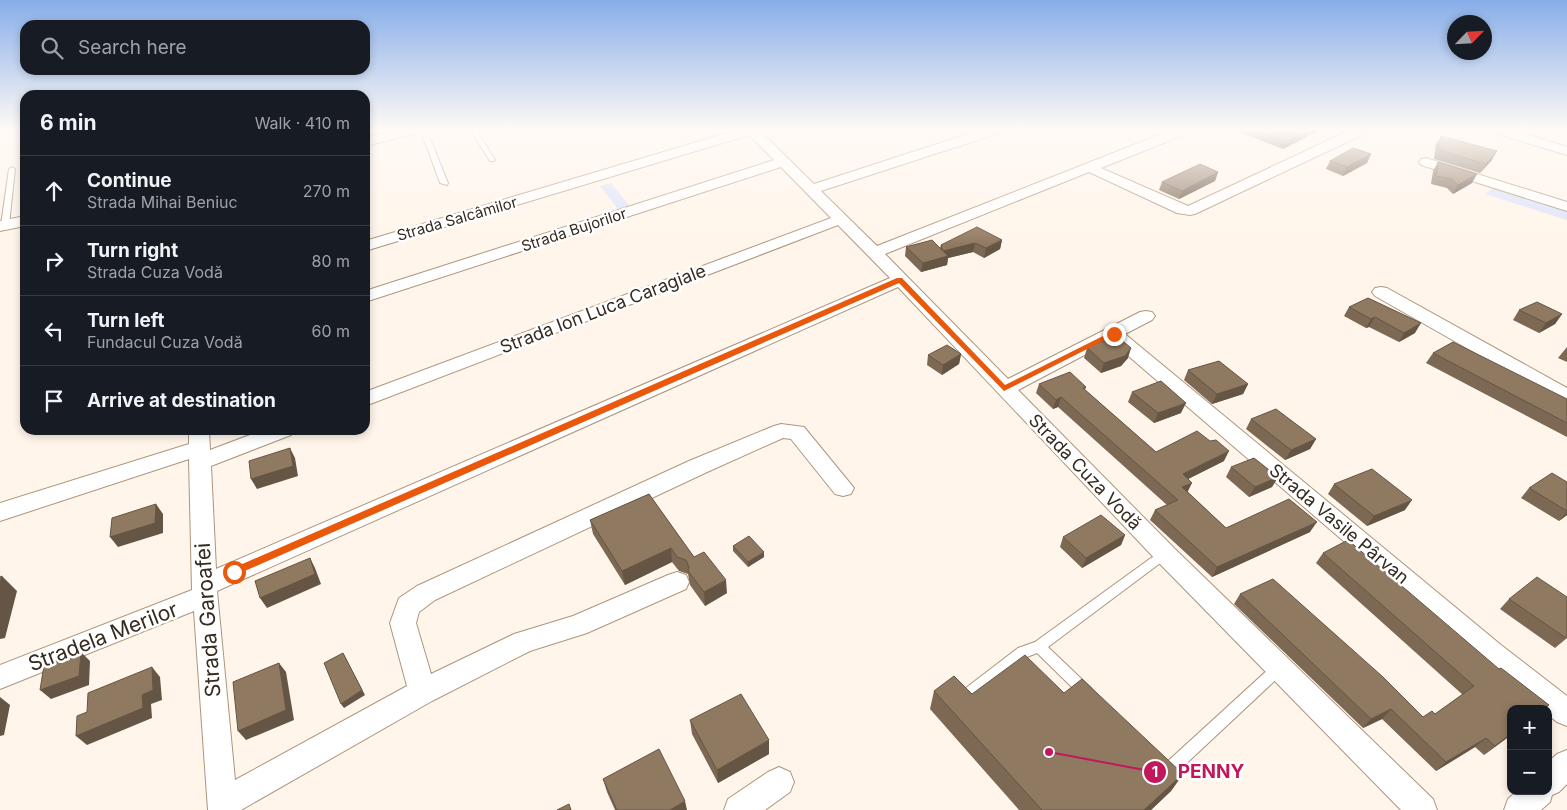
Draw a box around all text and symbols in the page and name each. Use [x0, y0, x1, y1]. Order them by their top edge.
north arrow [1447, 15, 1492, 60]
search box [20, 20, 370, 75]
icon: search [38, 34, 66, 62]
text: Search here [78, 36, 187, 59]
text: 6 min [40, 110, 97, 135]
text: Walk · 410 m [255, 113, 350, 133]
text: Continue [87, 169, 172, 192]
icon: ahead [40, 177, 68, 205]
text: 270 m [303, 181, 350, 201]
text: Strada Mihai Beniuc [87, 192, 238, 212]
street label: Strada Salcâmilor [395, 192, 520, 245]
street label: Strada Bujorilor [519, 203, 629, 255]
text: Turn right [87, 239, 178, 262]
icon: right [40, 247, 68, 275]
text: 80 m [311, 251, 350, 271]
street label: Strada Ion Luca Caragiale [497, 260, 709, 358]
text: Strada Cuza Vodă [87, 262, 223, 282]
text: Turn left [87, 309, 165, 332]
icon: left [40, 317, 68, 345]
text: 60 m [311, 321, 350, 341]
route end [1103, 323, 1126, 346]
text: Fundacul Cuza Vodă [87, 332, 243, 352]
icon: arrive [40, 387, 68, 415]
text: Arrive at destination [87, 389, 276, 412]
street label: Strada Cuza Vodă [1025, 409, 1146, 534]
street label: Strada Vasile Pârvan [1265, 459, 1413, 588]
street label: Strada Garoafei [190, 542, 225, 698]
route start [223, 561, 246, 584]
street label: Stradela Merilor [25, 597, 181, 677]
map controls [1507, 705, 1552, 795]
button: + [1507, 705, 1552, 750]
button: − [1507, 750, 1552, 795]
callout: PENNY [1143, 755, 1255, 789]
text: PENNY [1178, 760, 1244, 783]
text: 1 [1152, 762, 1158, 781]

